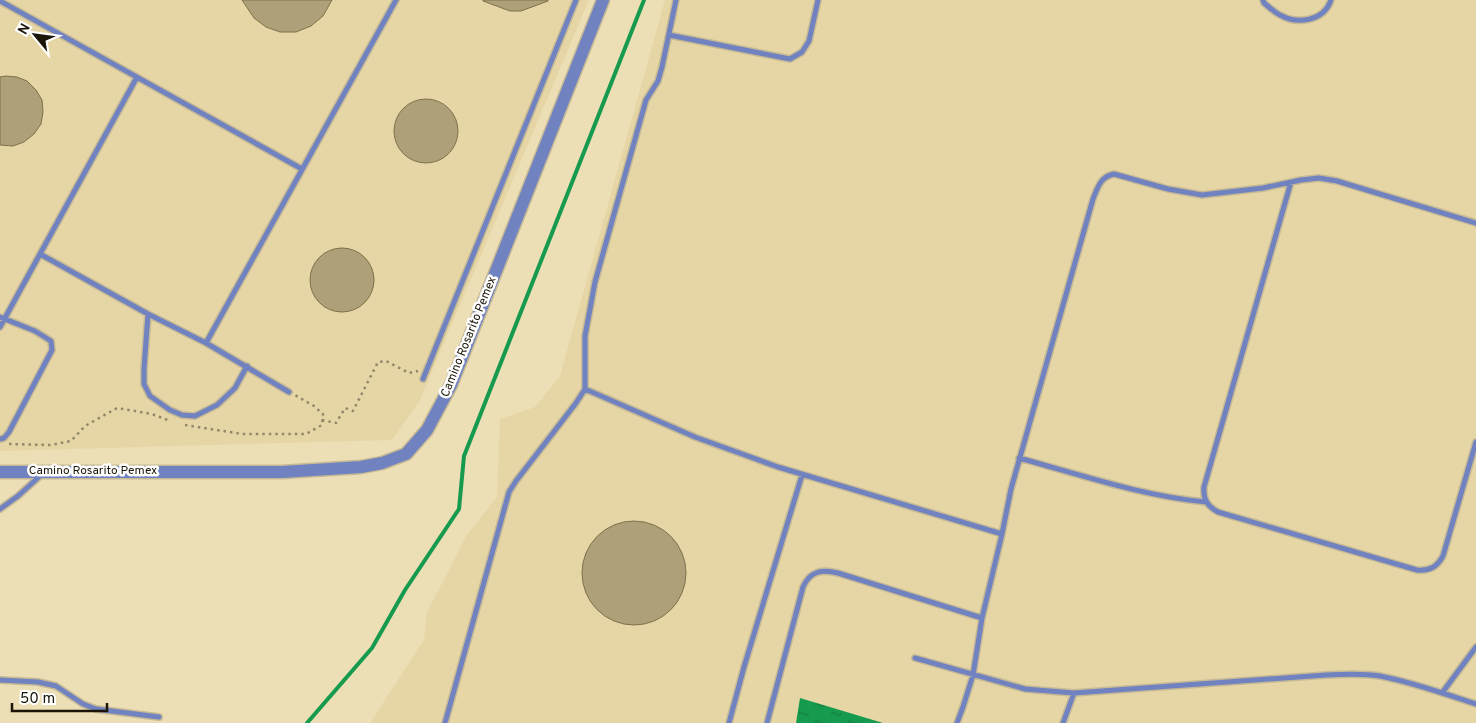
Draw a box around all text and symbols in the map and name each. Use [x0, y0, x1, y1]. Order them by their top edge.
north arrow [10, 10, 60, 60]
text: N [15, 21, 35, 38]
street label: Camino Rosarito Pemex [438, 274, 500, 400]
street label: Camino Rosarito Pemex [29, 463, 157, 479]
scale bar [12, 680, 108, 712]
text: 50 m [20, 690, 55, 709]

